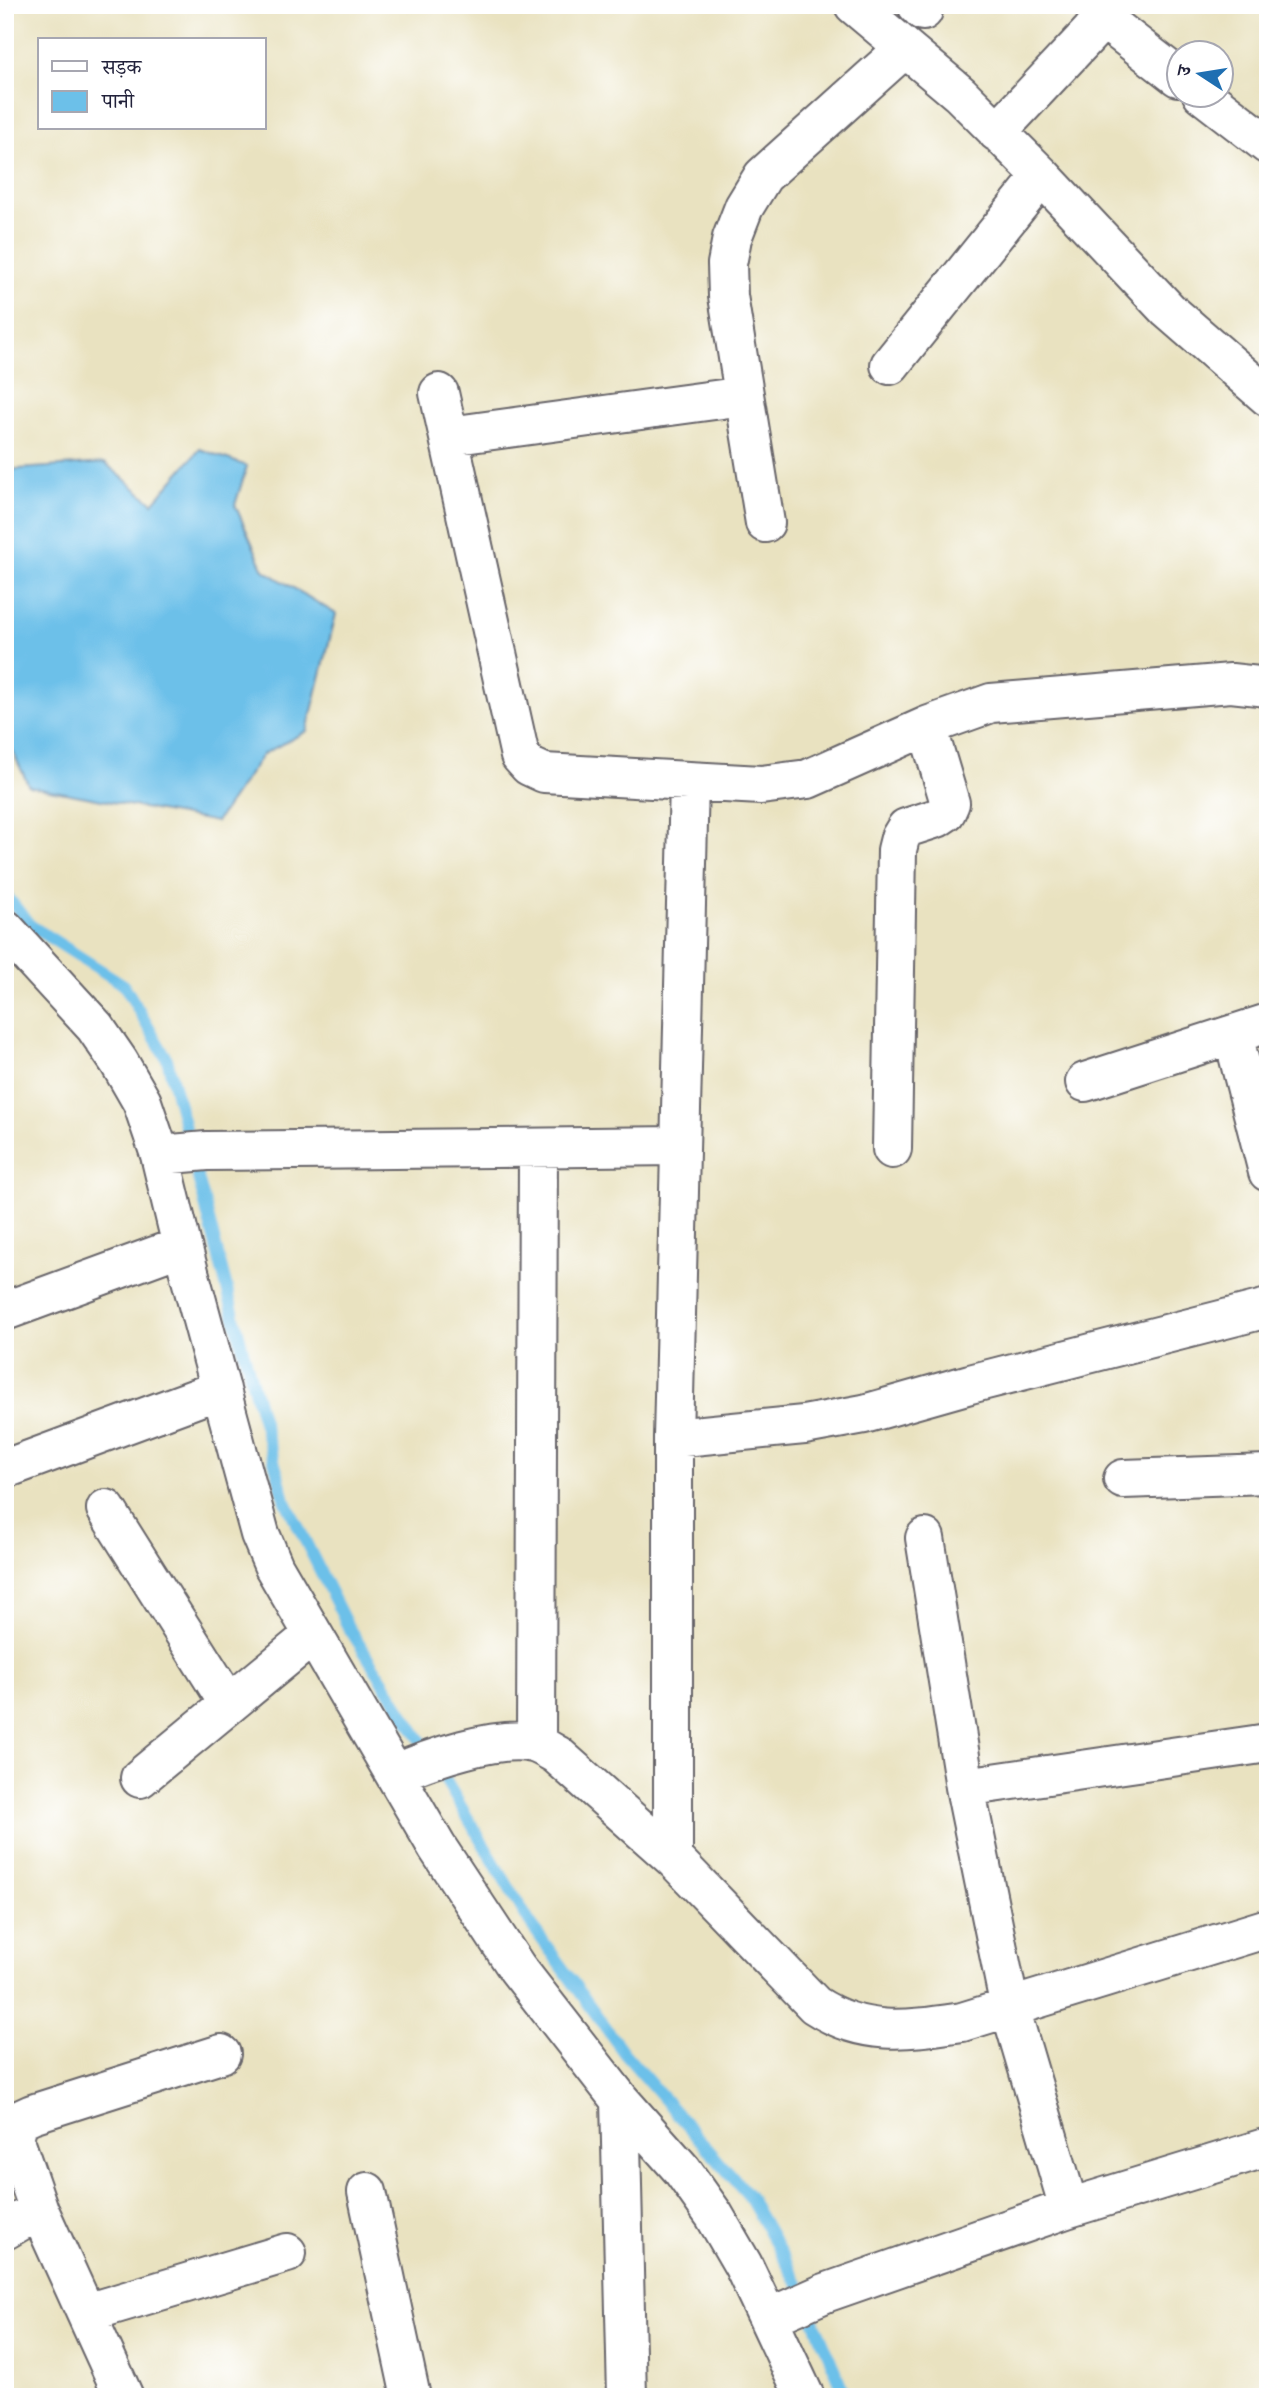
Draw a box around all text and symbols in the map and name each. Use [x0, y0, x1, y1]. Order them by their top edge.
legend [38, 38, 266, 130]
north arrow [1164, 38, 1234, 108]
text: सड़क [101, 51, 142, 82]
text: उ [1168, 62, 1198, 80]
text: पानी [101, 85, 135, 116]

